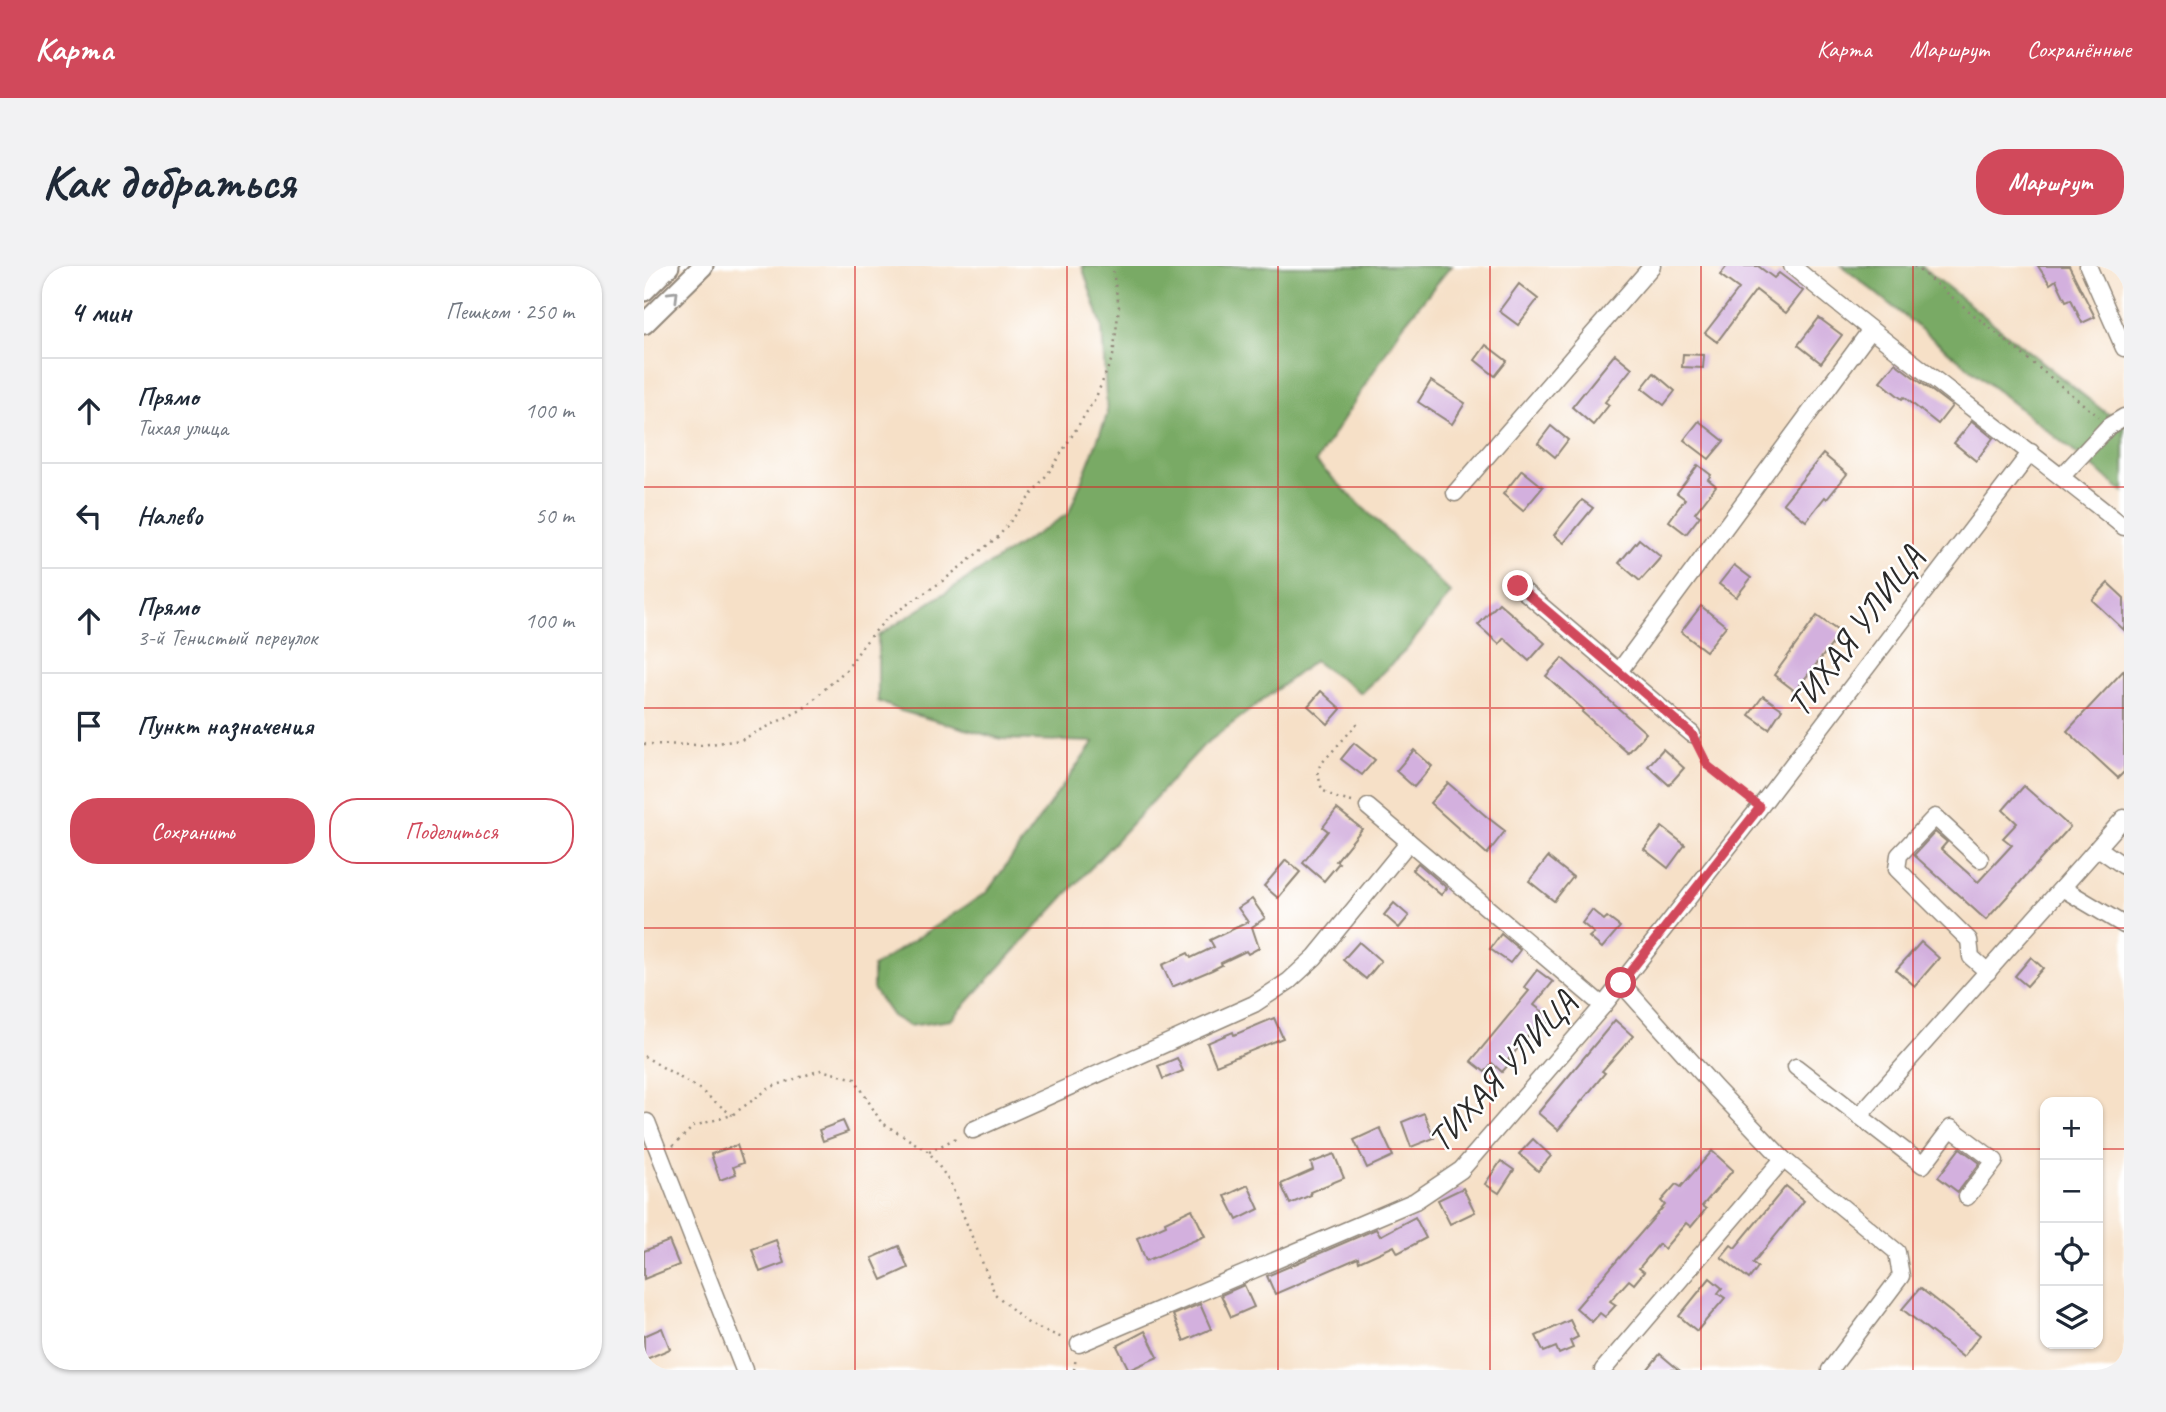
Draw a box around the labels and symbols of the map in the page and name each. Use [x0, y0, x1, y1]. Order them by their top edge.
one-way arrow [665, 291, 678, 304]
street label: ТИХАЯ УЛИЦА [1776, 536, 1935, 725]
route end [1502, 570, 1533, 601]
route start [1605, 967, 1636, 998]
street label: ТИХАЯ УЛИЦА [1418, 980, 1587, 1161]

